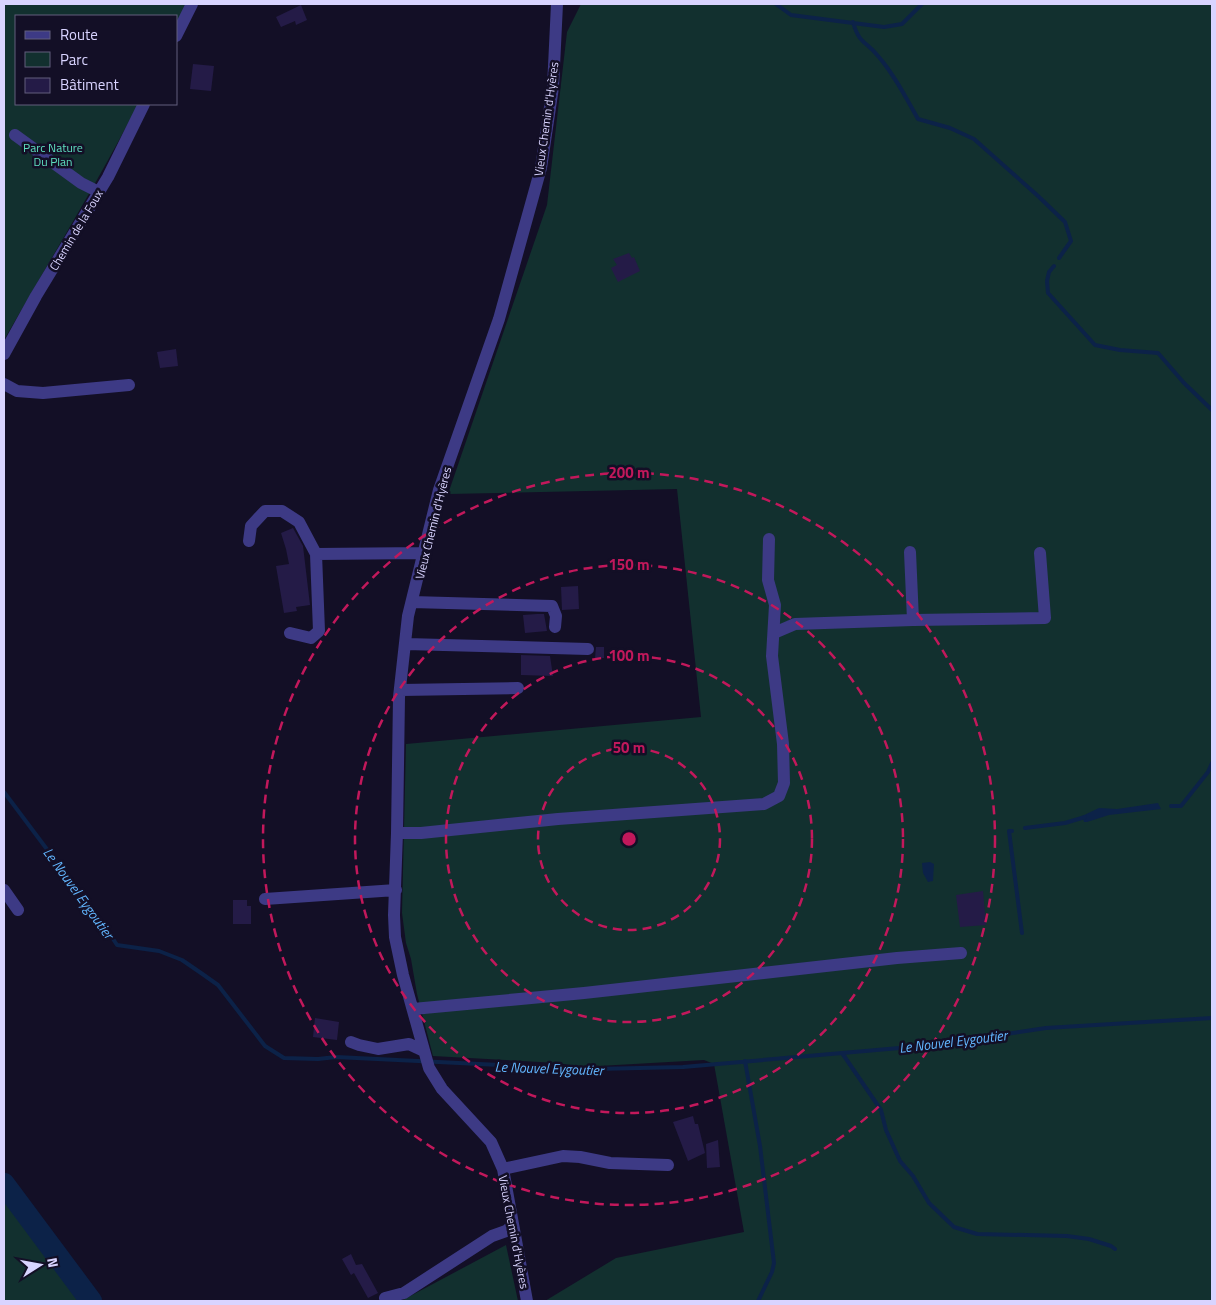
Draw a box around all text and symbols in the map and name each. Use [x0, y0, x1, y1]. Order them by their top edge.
legend [15, 15, 178, 105]
text: Route [60, 23, 98, 46]
text: Parc [60, 48, 88, 71]
street label: Vieux Chemin d'Hyères [529, 60, 563, 177]
text: Bâtiment [60, 73, 119, 96]
park label: Parc Nature Du Plan [23, 138, 83, 171]
street label: Chemin de la Foux [44, 185, 108, 274]
text: 200 m [608, 461, 650, 484]
street label: Vieux Chemin d'Hyères [410, 464, 456, 581]
text: 150 m [608, 553, 650, 576]
text: 100 m [608, 644, 650, 667]
text: 50 m [613, 736, 645, 759]
centre of rings [620, 830, 638, 848]
water label: Le Nouvel Eygoutier [39, 843, 120, 944]
water label: Le Nouvel Eygoutier [898, 1024, 1010, 1058]
water label: Le Nouvel Eygoutier [494, 1056, 605, 1080]
street label: Vieux Chemin d'Hyères [494, 1174, 534, 1291]
north arrow [15, 1240, 65, 1290]
text: N [42, 1256, 64, 1269]

